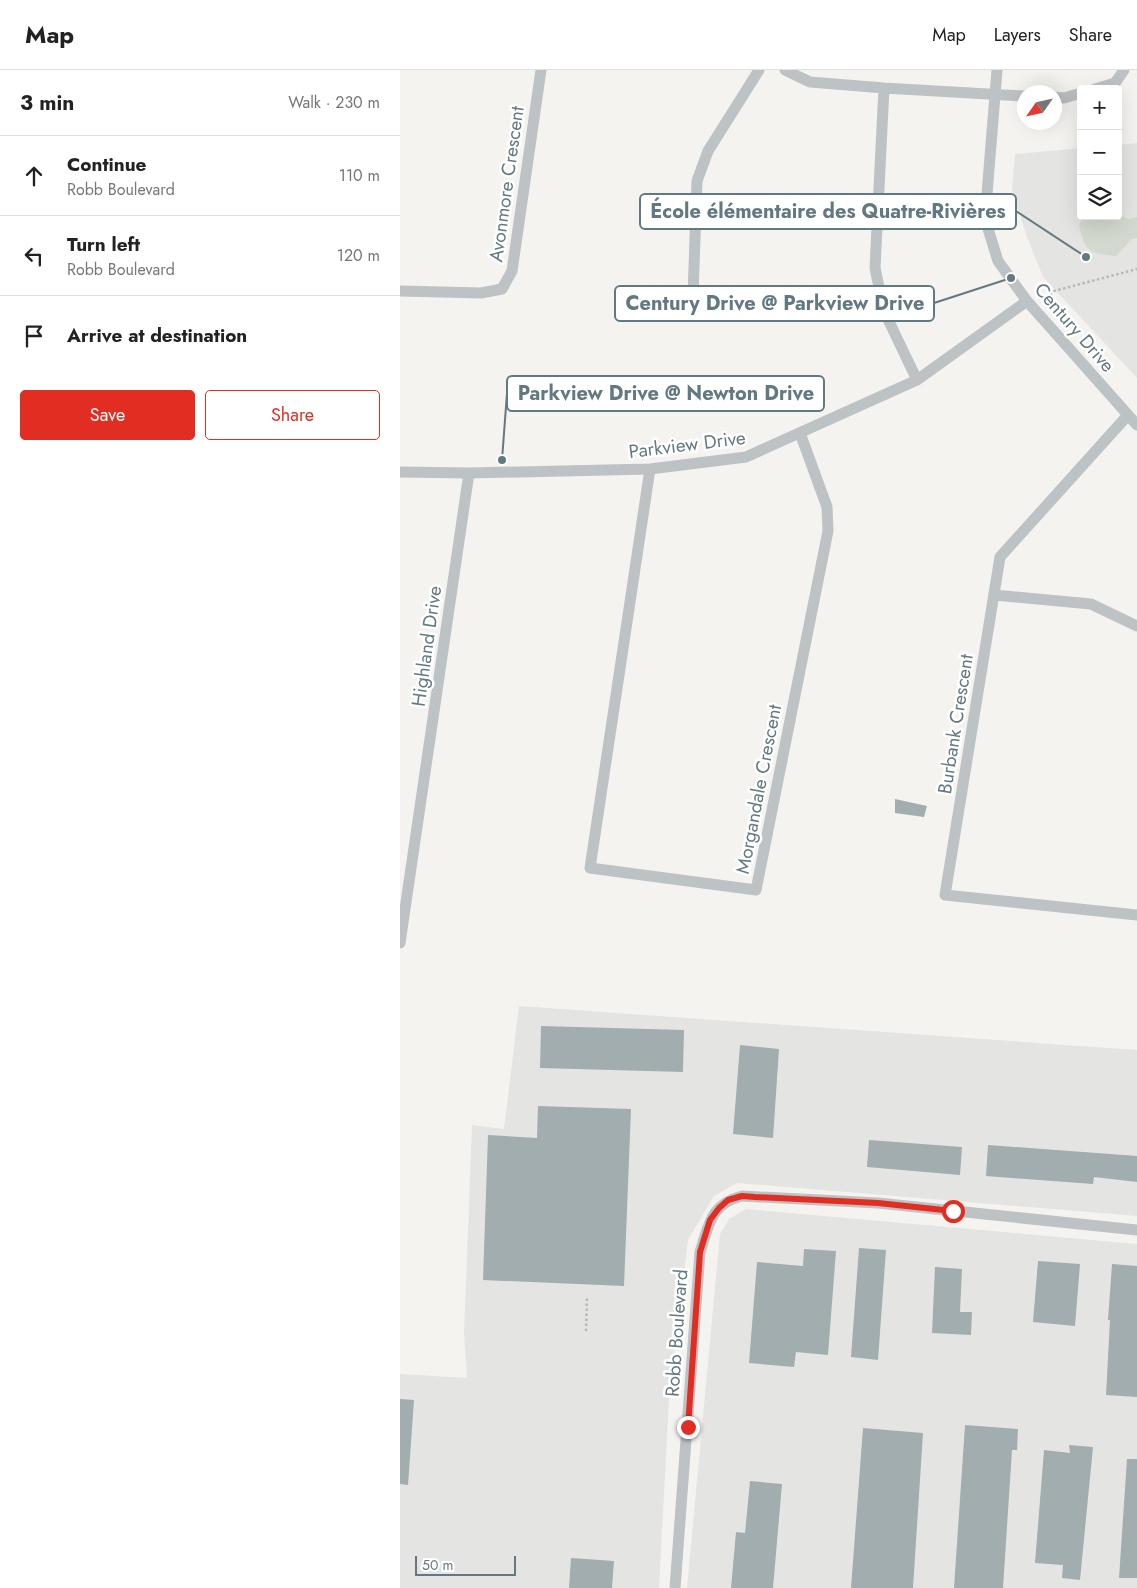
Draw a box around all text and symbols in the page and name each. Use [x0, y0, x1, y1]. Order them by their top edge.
text: Map [25, 17, 74, 52]
text: Map [932, 22, 966, 48]
text: Layers [994, 22, 1041, 48]
text: Share [1069, 22, 1112, 48]
north arrow [1017, 85, 1062, 130]
map controls [1077, 85, 1122, 220]
button: + [1077, 85, 1122, 130]
text: 3 min [20, 88, 74, 118]
text: Walk · 230 m [288, 91, 380, 114]
street label: Avonmore Crescent [482, 104, 531, 264]
button: − [1077, 130, 1122, 175]
text: Continue [67, 151, 146, 178]
icon: ahead [20, 162, 48, 190]
text: 110 m [339, 164, 380, 187]
button: layers [1077, 175, 1122, 220]
text: Robb Boulevard [67, 178, 175, 201]
callout: École élémentaire des Quatre-Rivières [640, 194, 1016, 229]
text: École élémentaire des Quatre-Rivières [650, 196, 1006, 226]
text: Turn left [67, 231, 140, 258]
icon: left [20, 242, 48, 270]
text: 120 m [337, 244, 380, 267]
text: Robb Boulevard [67, 258, 175, 281]
street label: Century Drive [1028, 277, 1121, 378]
callout: Century Drive @ Parkview Drive [615, 286, 934, 321]
text: Century Drive @ Parkview Drive [626, 289, 924, 318]
icon: arrive [20, 322, 48, 350]
text: Arrive at destination [67, 322, 247, 349]
callout: Parkview Drive @ Newton Drive [507, 376, 824, 411]
text: Parkview Drive @ Newton Drive [518, 379, 814, 408]
button: Save [20, 390, 195, 440]
button: Share [205, 390, 380, 440]
street label: Parkview Drive [627, 424, 747, 465]
street label: Highland Drive [405, 584, 448, 708]
street label: Burbank Crescent [931, 652, 980, 796]
street label: Morgandale Crescent [729, 702, 788, 876]
route start [942, 1200, 965, 1223]
street label: Robb Boulevard [659, 1268, 694, 1398]
route end [677, 1416, 700, 1439]
scale bar [415, 1553, 516, 1576]
text: 50 m [422, 1555, 453, 1575]

